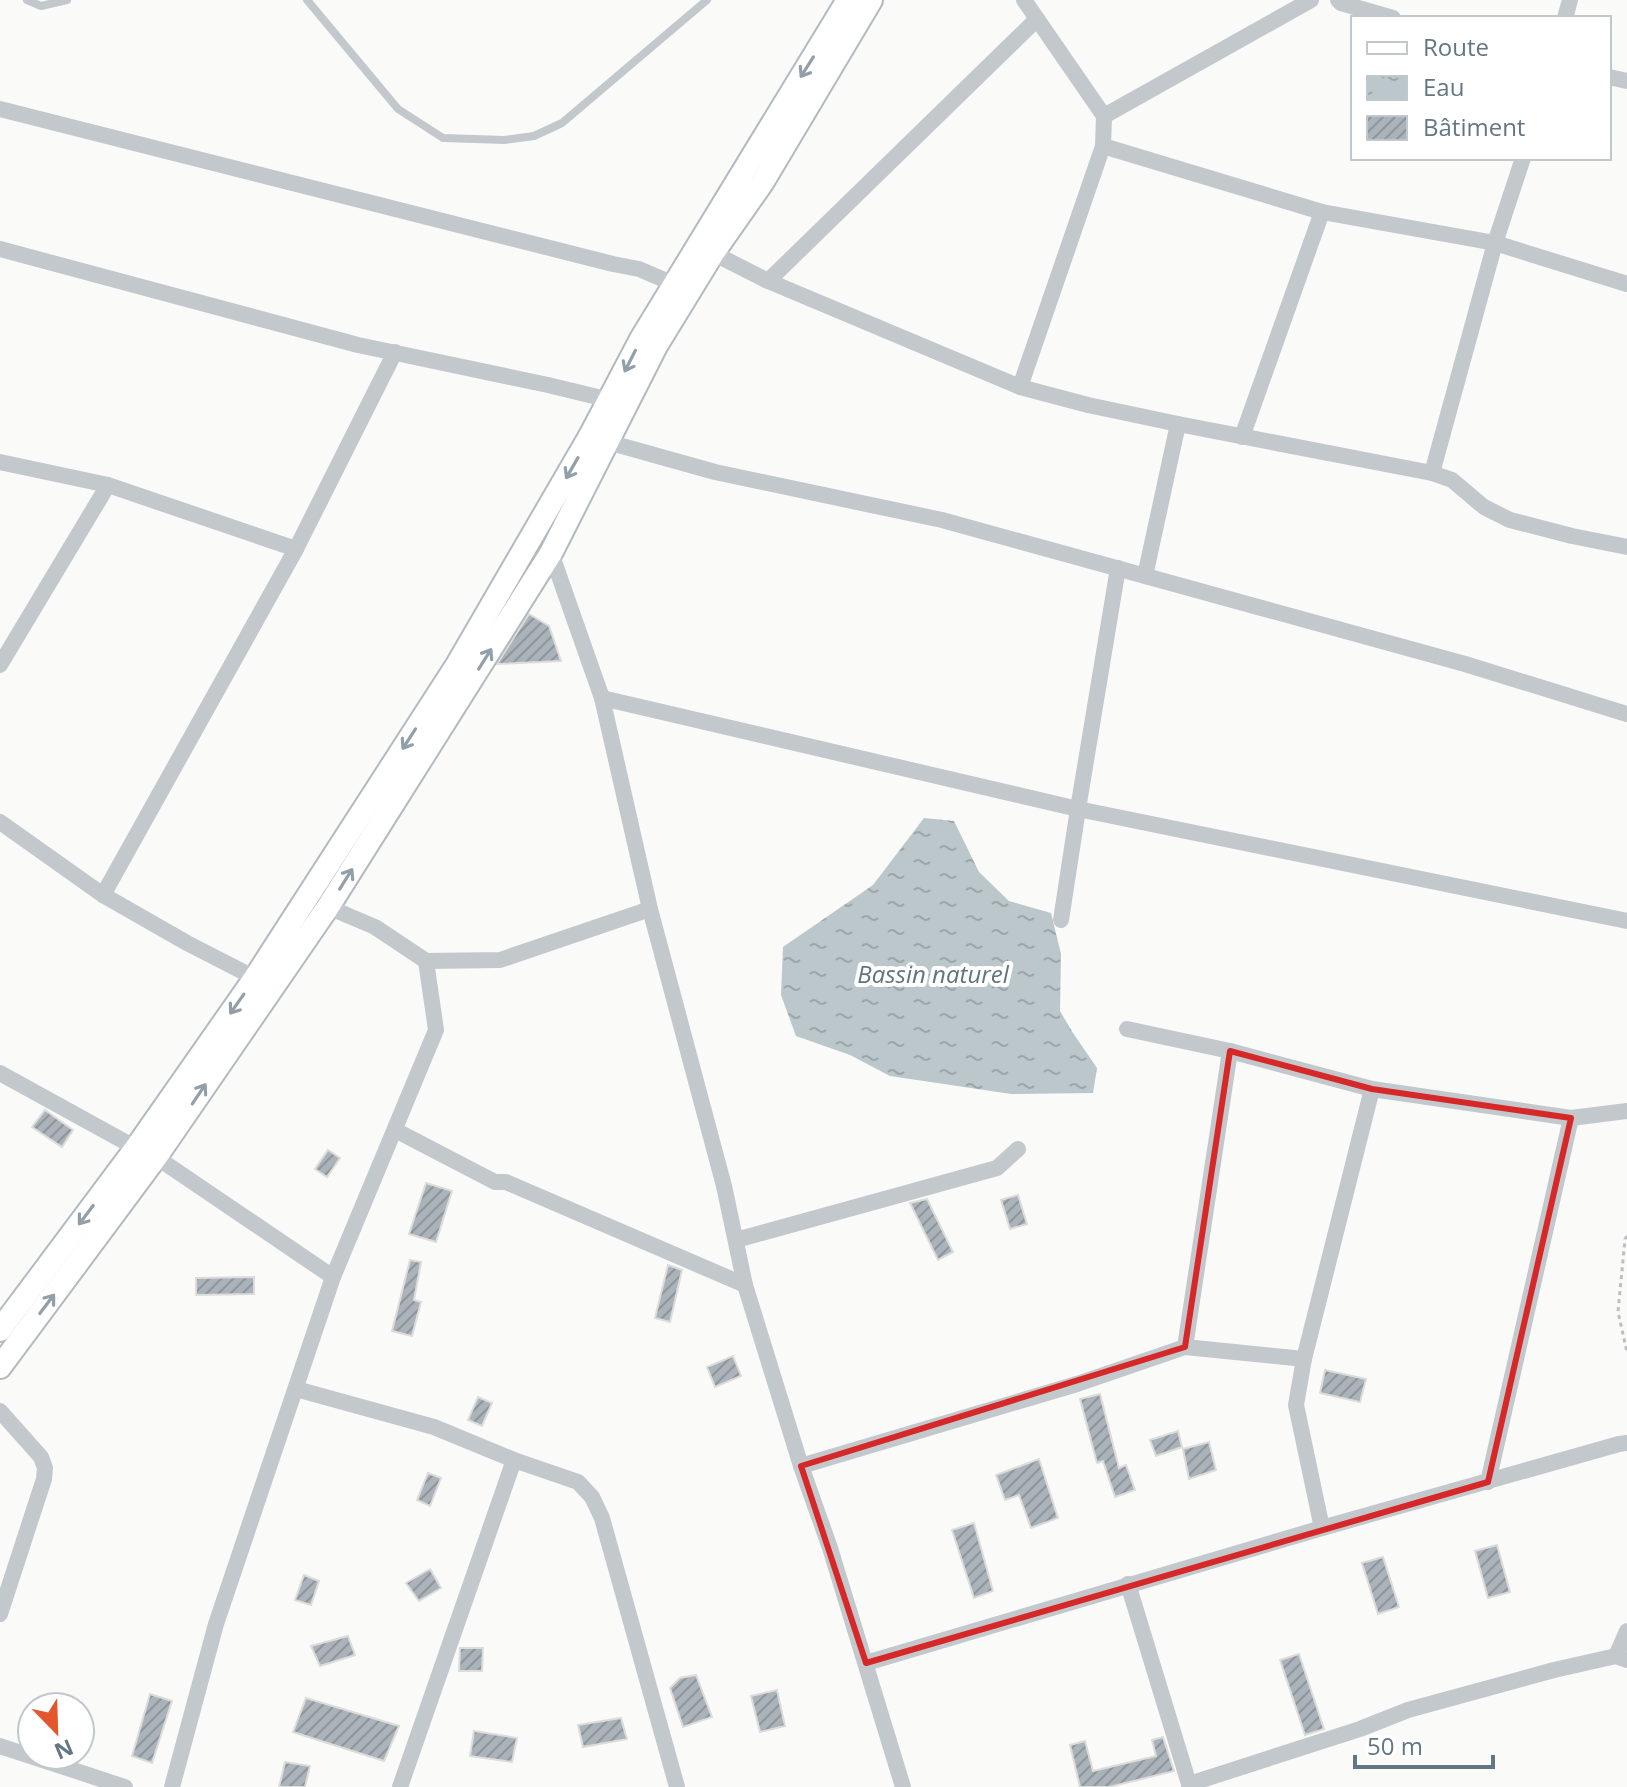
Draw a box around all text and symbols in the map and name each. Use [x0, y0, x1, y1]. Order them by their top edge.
legend [1351, 16, 1611, 160]
text: Route [1423, 30, 1489, 63]
one-way arrow [799, 55, 816, 77]
text: Eau [1423, 70, 1464, 103]
text: Bâtiment [1423, 110, 1525, 143]
one-way arrow [621, 348, 637, 372]
one-way arrow [564, 456, 580, 479]
one-way arrow [477, 648, 493, 671]
one-way arrow [401, 727, 417, 750]
one-way arrow [338, 868, 354, 891]
water label: Bassin naturel [857, 957, 1010, 990]
one-way arrow [229, 992, 245, 1014]
one-way arrow [191, 1083, 207, 1105]
one-way arrow [77, 1204, 94, 1225]
one-way arrow [38, 1294, 55, 1315]
north arrow [16, 1691, 96, 1771]
scale bar [1355, 1719, 1493, 1769]
text: 50 m [1367, 1729, 1423, 1762]
text: N [50, 1733, 78, 1768]

